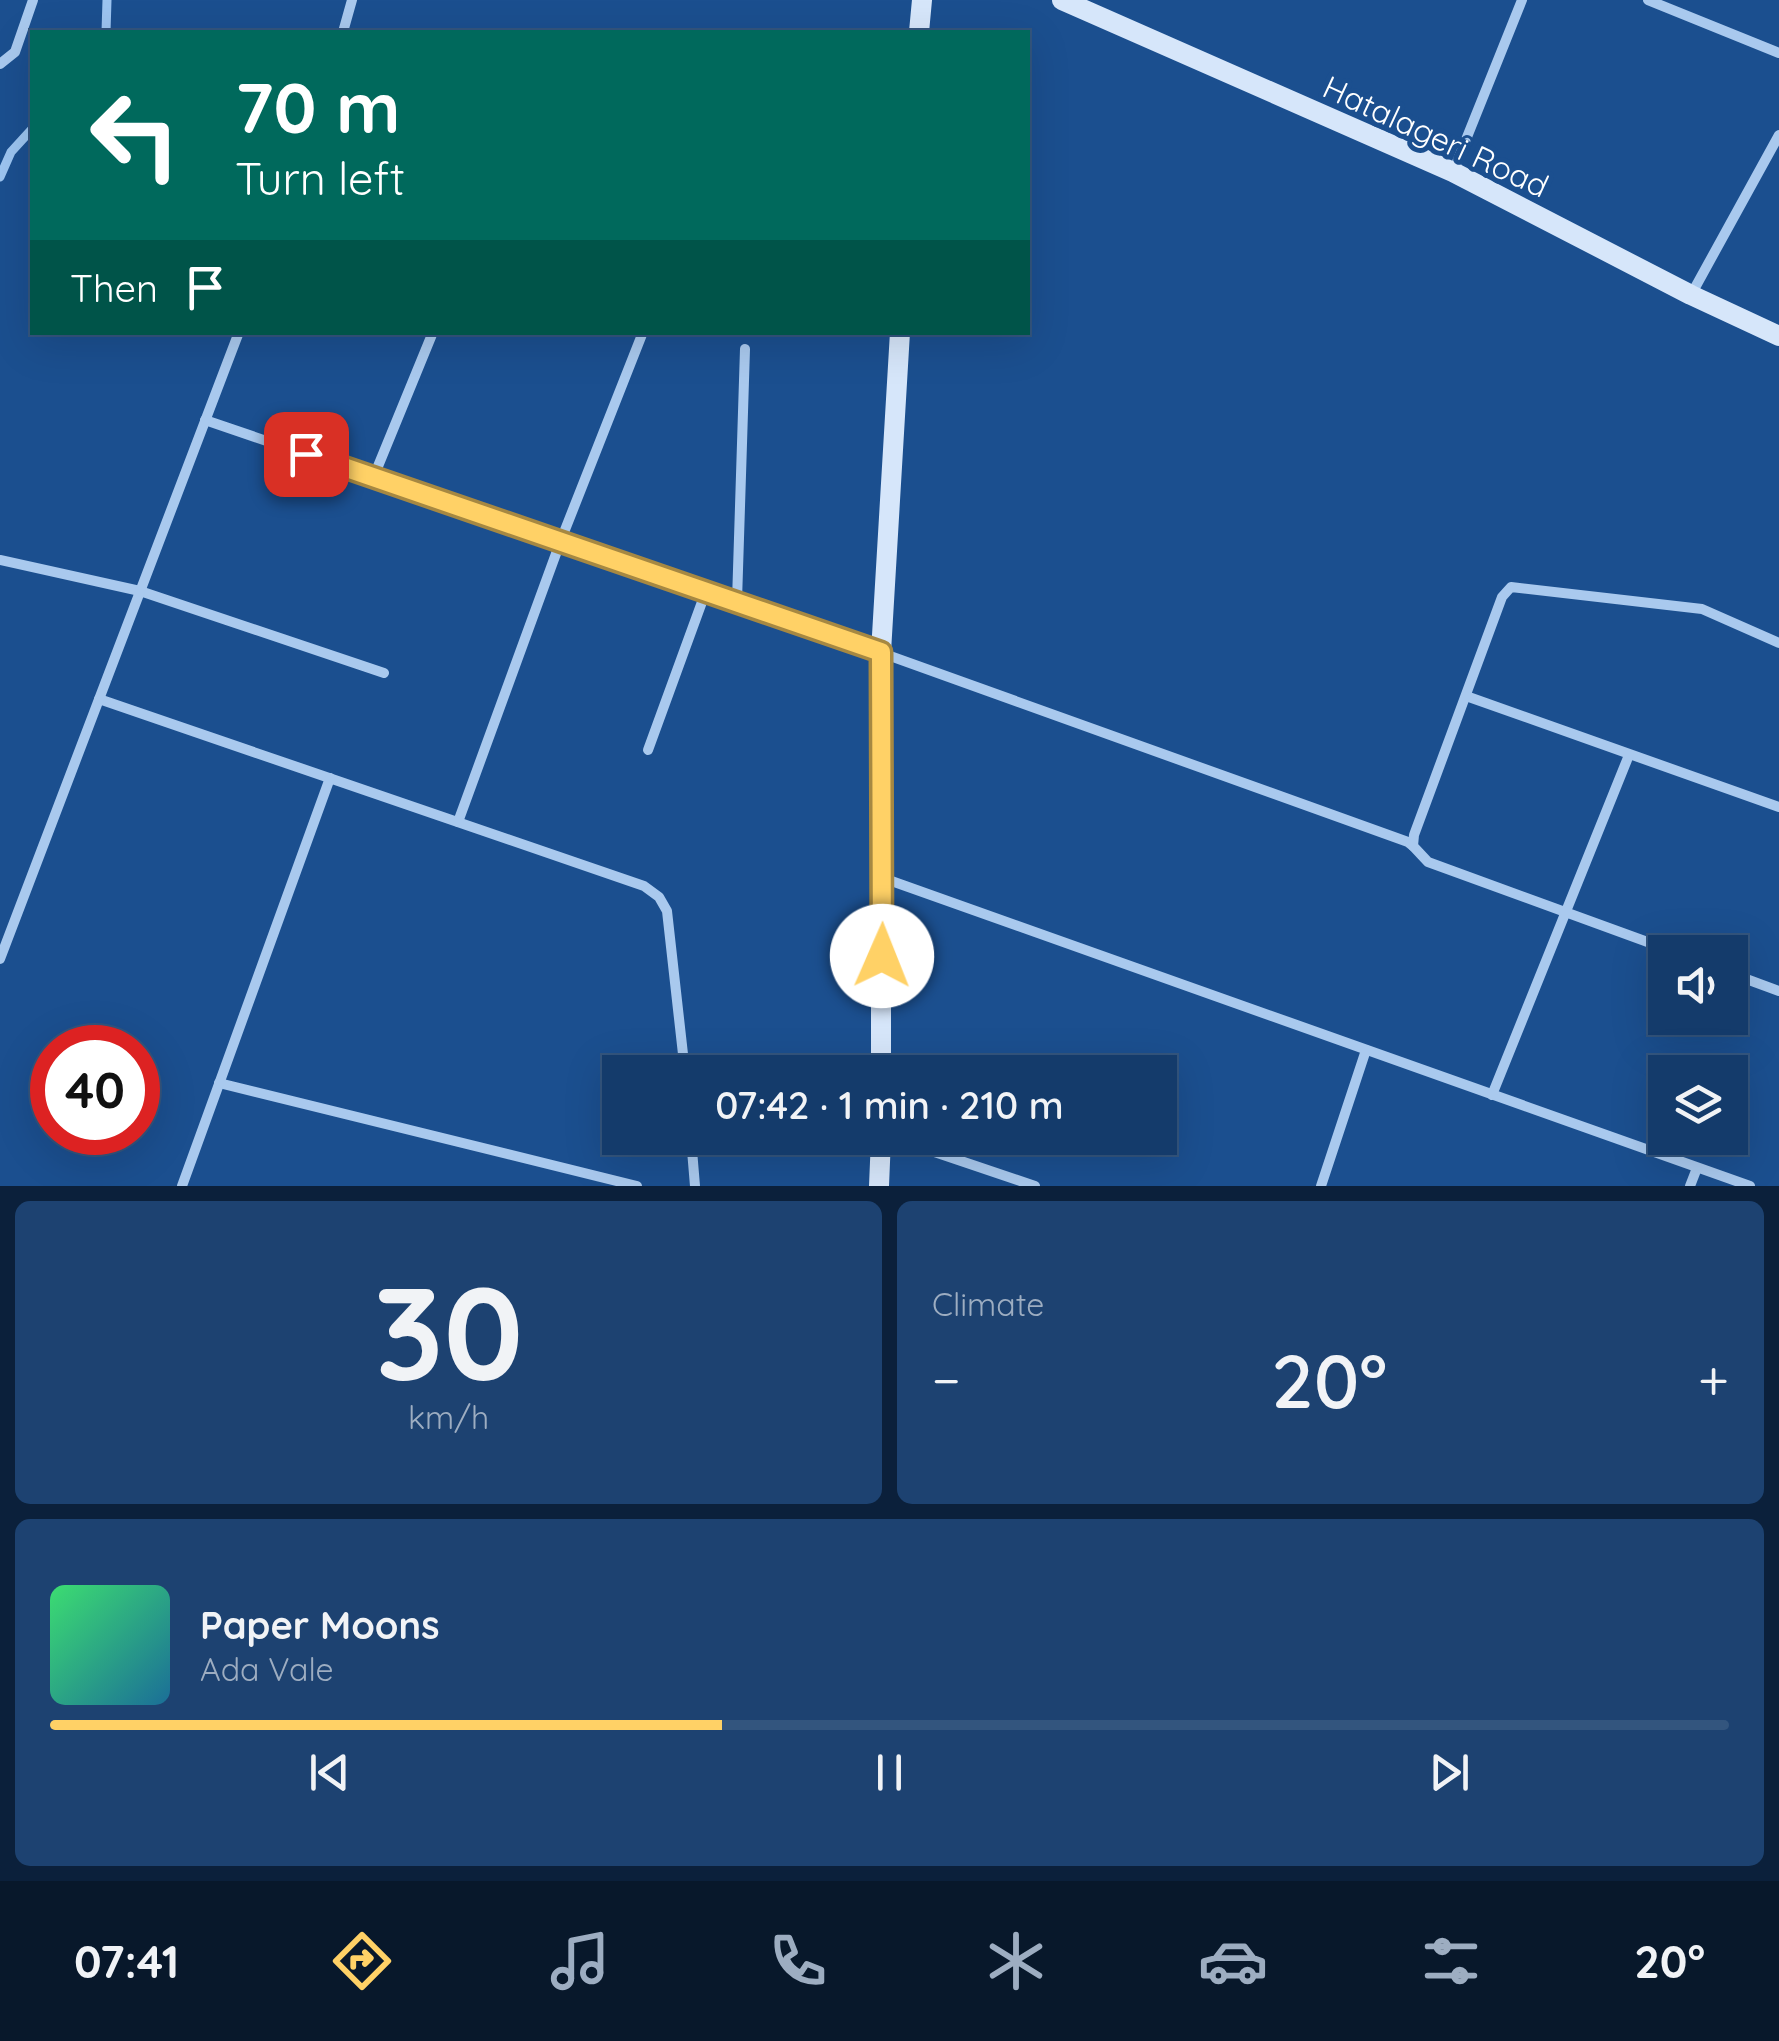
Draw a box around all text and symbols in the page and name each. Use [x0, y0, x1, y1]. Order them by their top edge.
text: 70 m [235, 63, 401, 151]
street label: Hatalageri Road [1317, 66, 1555, 206]
icon: left [70, 70, 200, 200]
text: Turn left [235, 150, 405, 206]
icon: arrive [178, 260, 233, 315]
text: Then [70, 264, 158, 312]
pin [264, 412, 349, 497]
icon: arrive [279, 427, 334, 482]
position arrow [830, 904, 934, 1008]
map controls [1648, 935, 1748, 1155]
button: sound [1648, 935, 1748, 1035]
speed limit sign: 40 [30, 1025, 160, 1155]
button: layers [1648, 1055, 1748, 1155]
text: 07:42 · 1 min · 210 m [715, 1081, 1064, 1129]
text: 30 [374, 1250, 523, 1413]
text: Climate [932, 1284, 1044, 1324]
text: 20° [1271, 1333, 1387, 1427]
text: − [932, 1345, 961, 1414]
text: + [1698, 1345, 1729, 1414]
text: km/h [408, 1397, 489, 1437]
text: Paper Moons [200, 1601, 440, 1649]
text: Ada Vale [200, 1649, 334, 1689]
icon: previous [302, 1745, 357, 1800]
icon: pause [862, 1745, 917, 1800]
icon: next [1422, 1745, 1477, 1800]
icon: directions [327, 1926, 397, 1996]
icon: music [545, 1926, 615, 1996]
icon: phone [763, 1926, 833, 1996]
icon: climate [981, 1926, 1051, 1996]
icon: car [1198, 1926, 1268, 1996]
icon: filters [1416, 1926, 1486, 1996]
text: 07:41 [74, 1933, 179, 1989]
text: 20° [1634, 1933, 1705, 1989]

